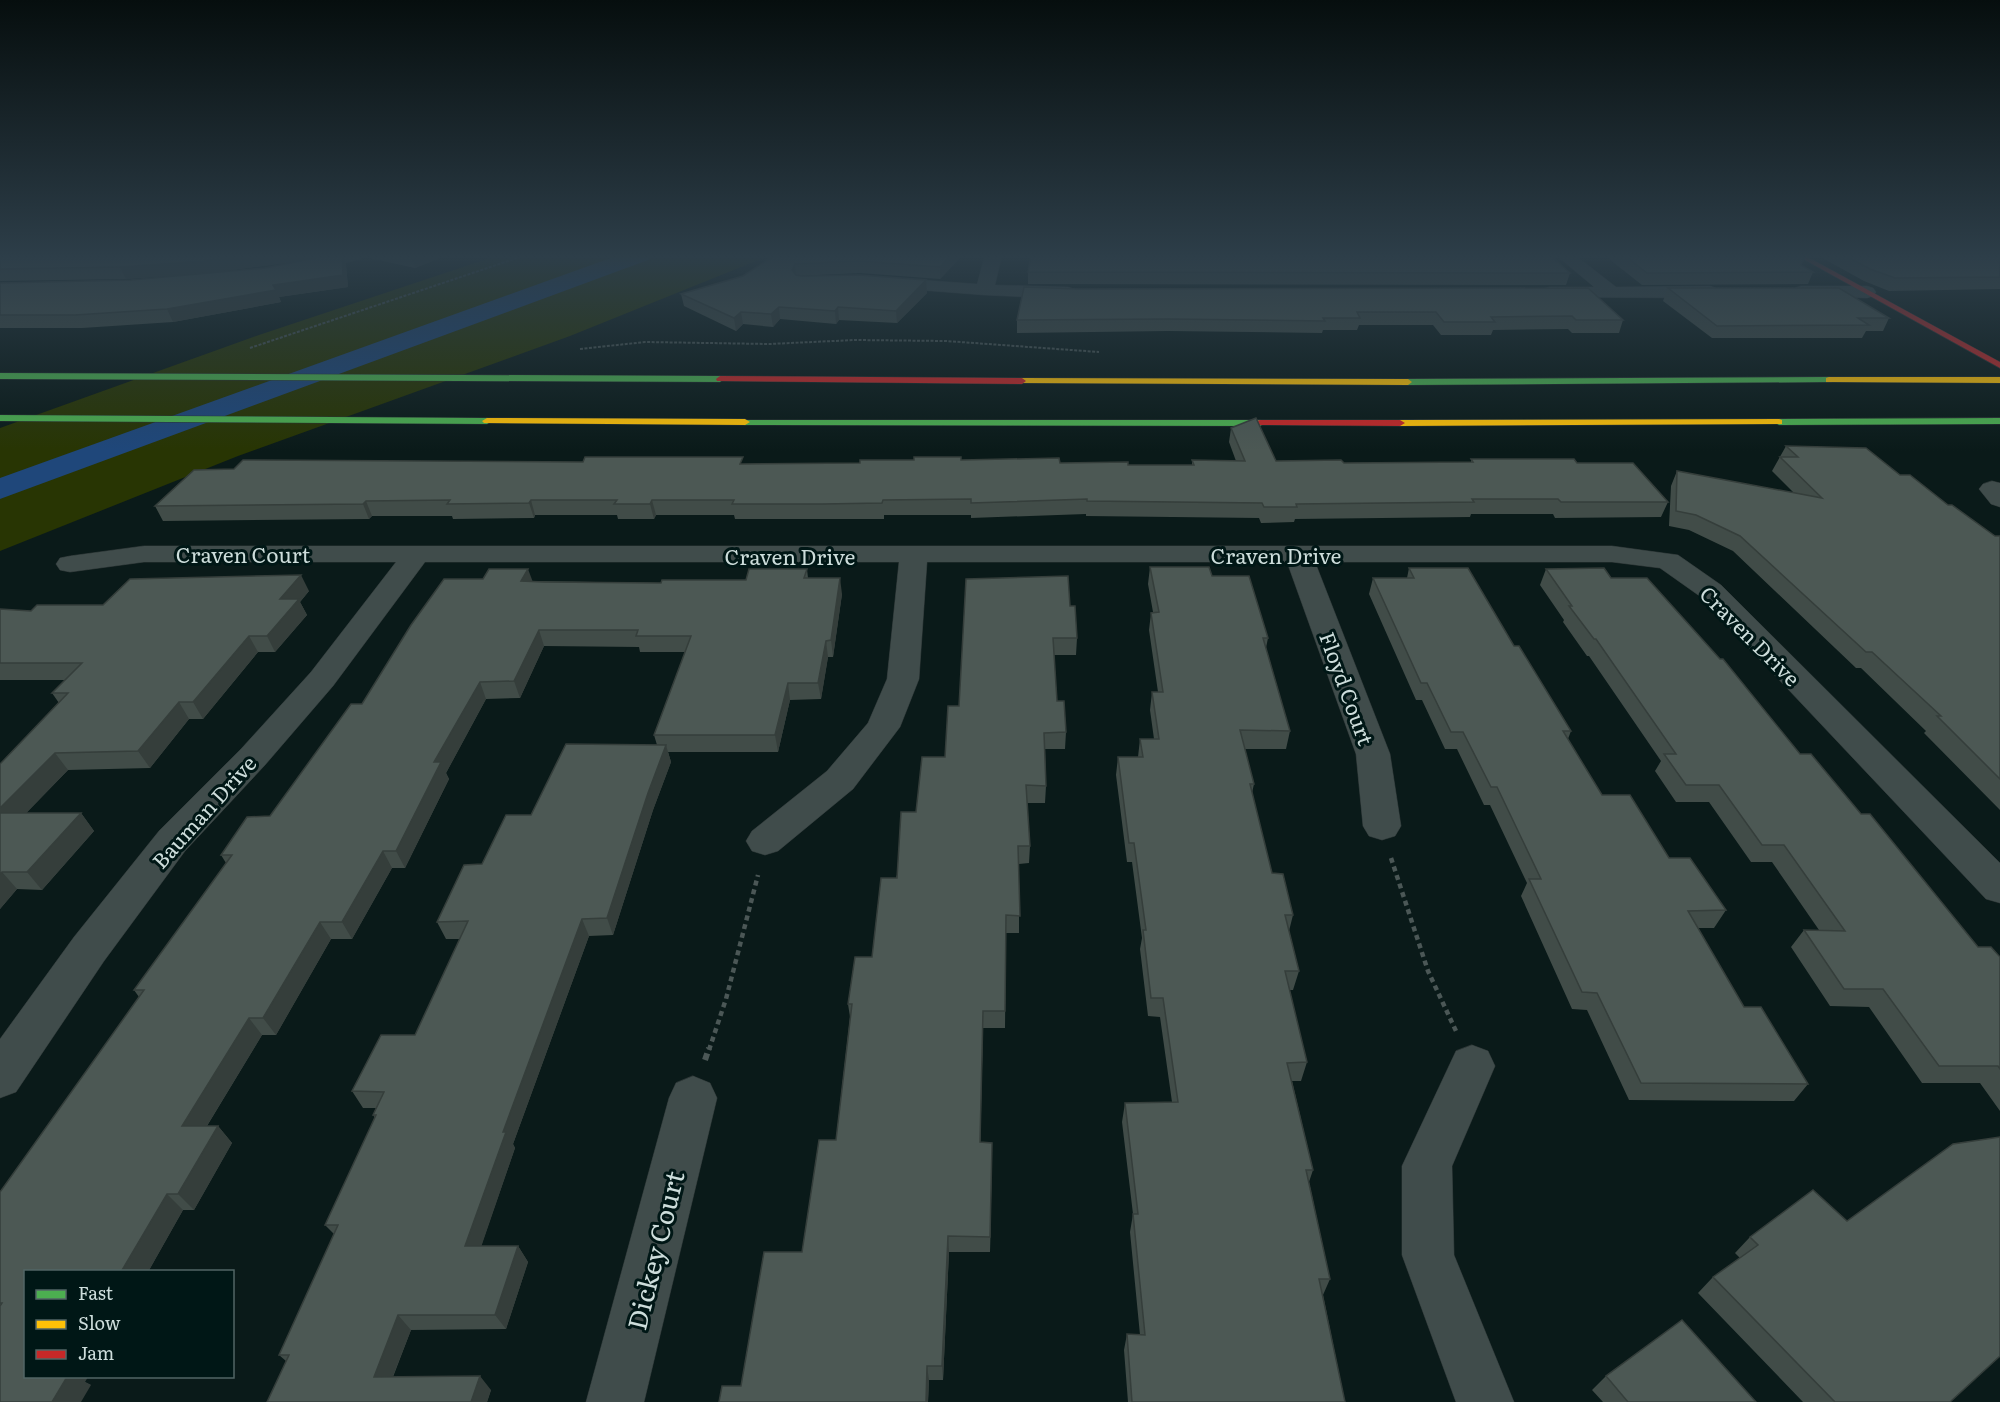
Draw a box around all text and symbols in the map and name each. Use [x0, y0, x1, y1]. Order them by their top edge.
street label: Craven Court [176, 538, 311, 569]
street label: Craven Drive [1211, 539, 1342, 570]
street label: Craven Drive [725, 540, 856, 571]
street label: Craven Drive [1694, 578, 1808, 692]
street label: Floyd Court [1313, 627, 1383, 750]
street label: Bauman Drive [144, 748, 262, 874]
street label: Dickey Court [615, 1166, 693, 1334]
legend [24, 1270, 234, 1378]
text: Fast [78, 1279, 114, 1306]
text: Slow [78, 1309, 121, 1336]
text: Jam [78, 1339, 114, 1366]

